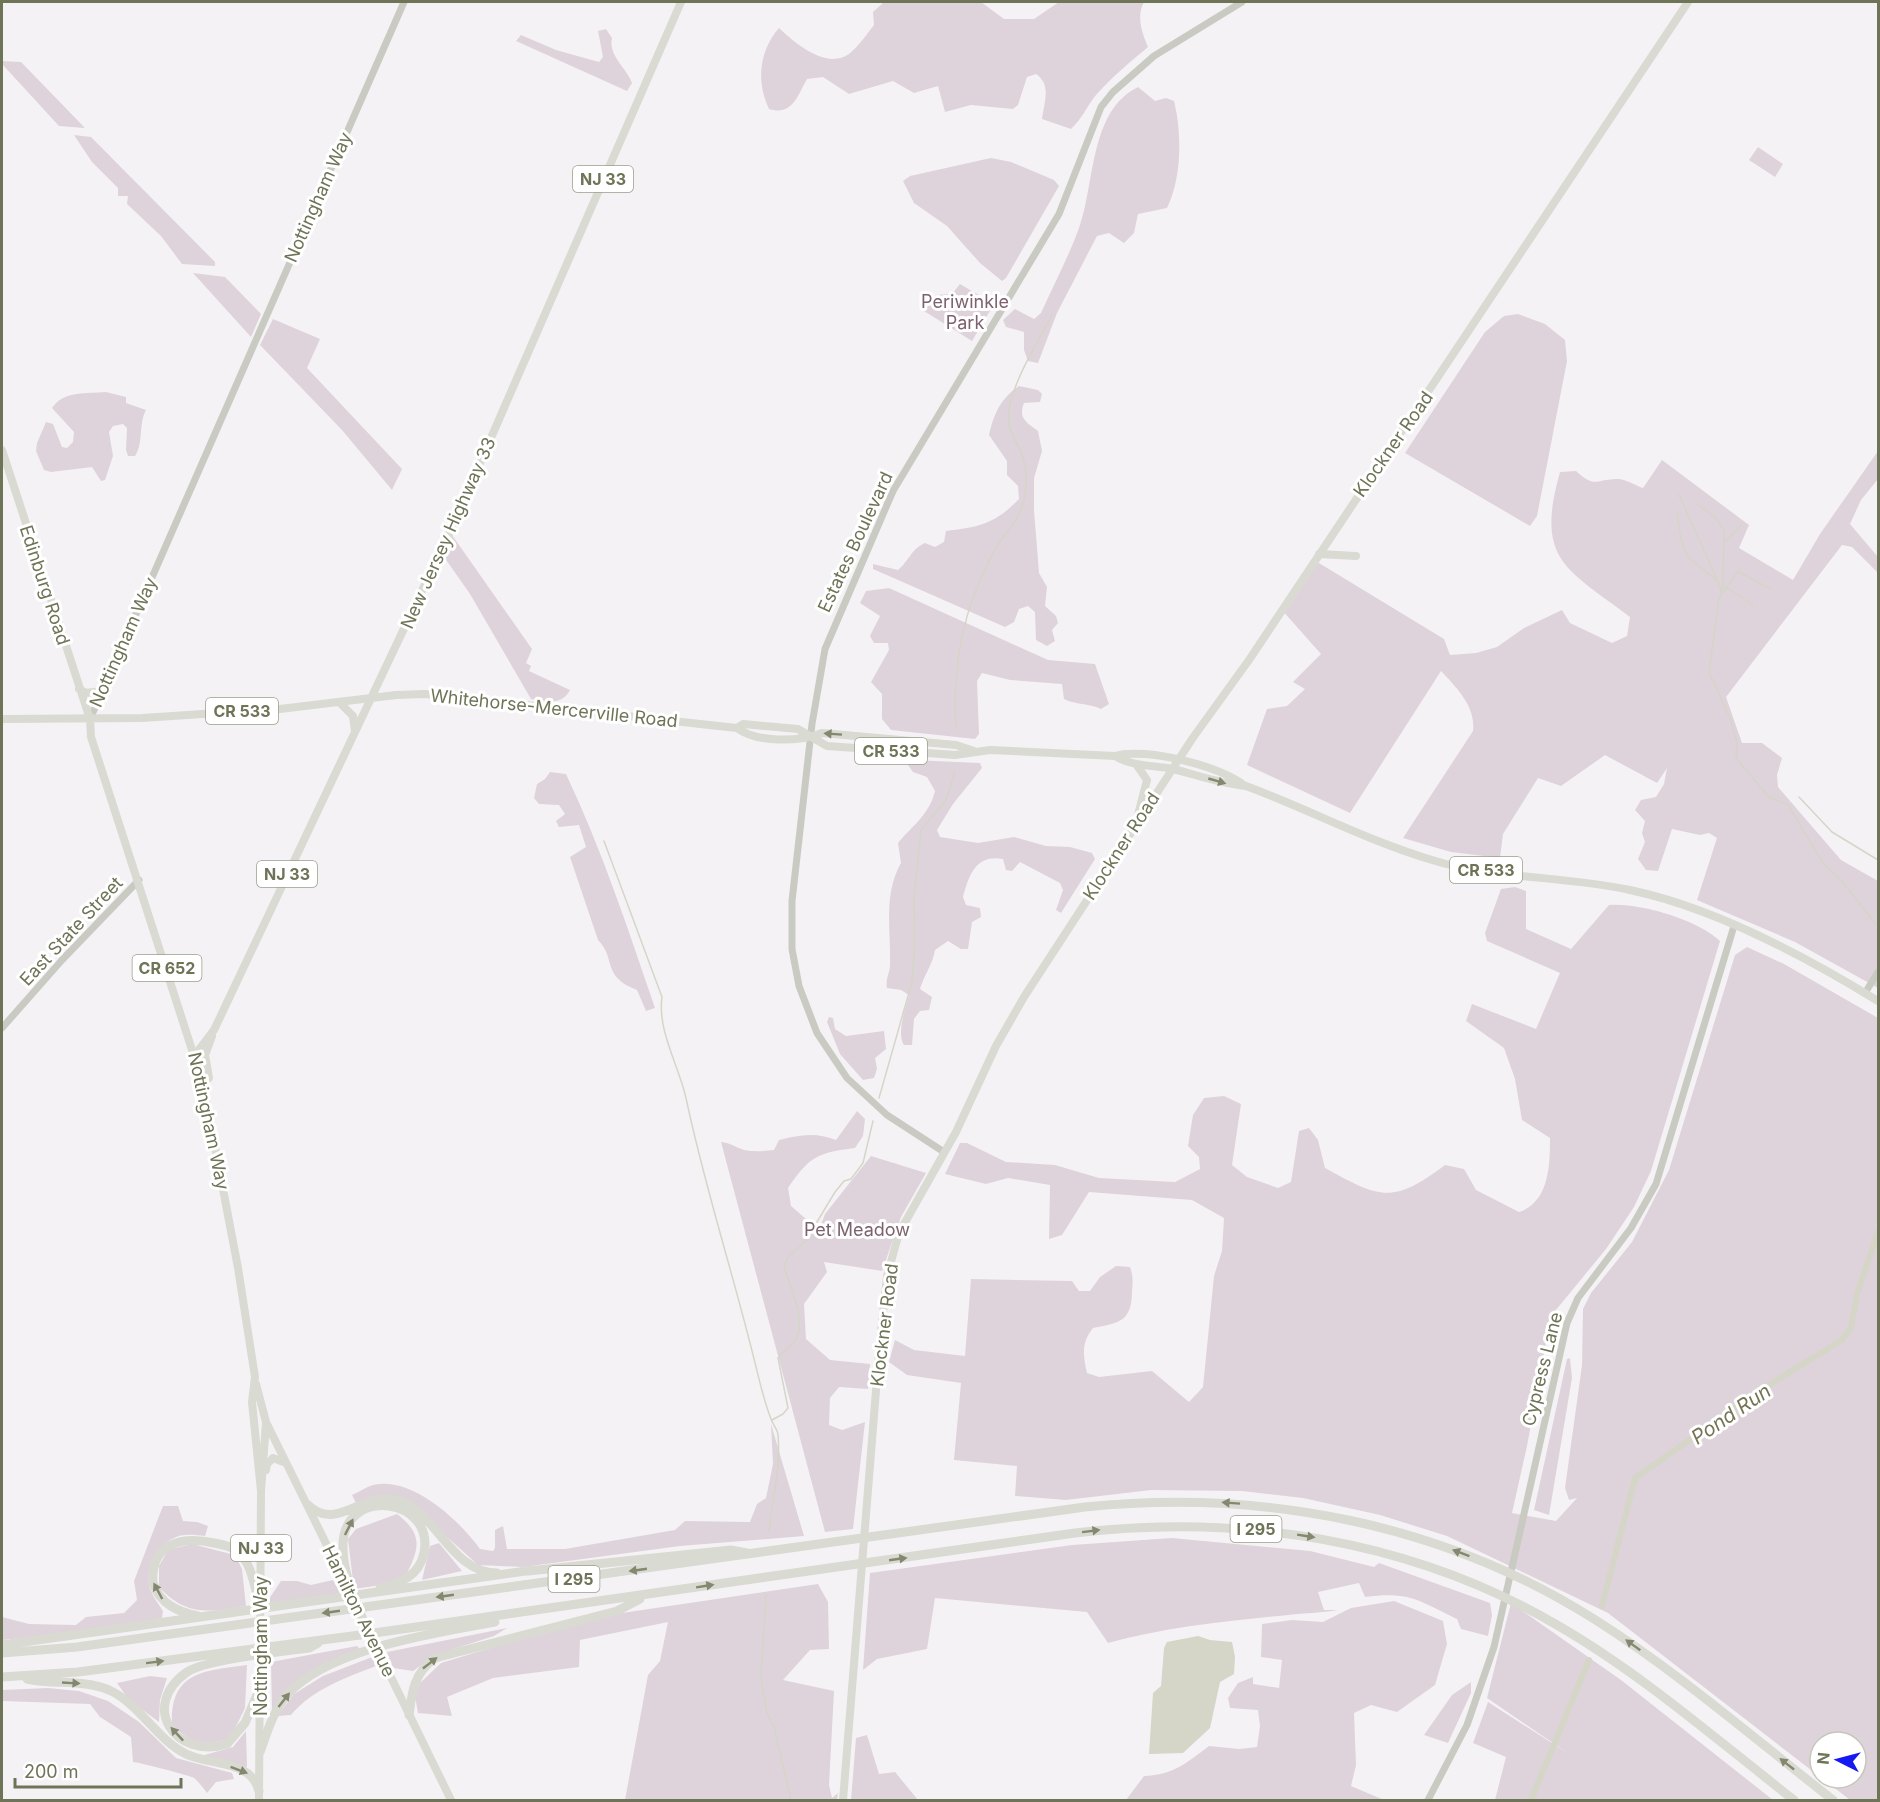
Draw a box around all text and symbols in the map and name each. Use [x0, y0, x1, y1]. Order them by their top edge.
street label: Nottingham Way [280, 129, 356, 265]
road number: NJ 33 [573, 166, 633, 192]
park label: Periwinkle Park [921, 291, 1009, 333]
street label: Klockner Road [1349, 387, 1437, 501]
street label: New Jersey Highway 33 [396, 434, 500, 632]
street label: Estates Boulevard [813, 468, 897, 616]
street label: Edinburg Road [16, 523, 74, 647]
street label: Nottingham Way [85, 574, 161, 710]
street label: Whitehorse-Mercerville Road [429, 685, 679, 731]
road number: CR 533 [206, 698, 278, 724]
one-way arrow [824, 729, 843, 739]
road number: CR 533 [855, 738, 927, 764]
one-way arrow [1209, 777, 1227, 786]
street label: Klockner Road [1078, 788, 1164, 904]
road number: CR 533 [1450, 857, 1522, 883]
road number: NJ 33 [257, 861, 317, 887]
street label: East State Street [15, 872, 127, 990]
road number: CR 652 [132, 955, 201, 981]
street label: Nottingham Way [184, 1050, 234, 1192]
park label: Pet Meadow [804, 1219, 910, 1240]
street label: Klockner Road [866, 1262, 902, 1388]
street label: Cypress Lane [1518, 1310, 1566, 1428]
water label: Pond Run [1687, 1379, 1775, 1449]
one-way arrow [1221, 1498, 1240, 1508]
road number: I 295 [1230, 1516, 1282, 1542]
one-way arrow [344, 1518, 354, 1535]
one-way arrow [1082, 1526, 1101, 1535]
one-way arrow [1297, 1531, 1316, 1540]
road number: NJ 33 [231, 1535, 291, 1561]
street label: Hamilton Avenue [318, 1542, 400, 1680]
one-way arrow [1452, 1547, 1470, 1557]
one-way arrow [889, 1555, 908, 1564]
road number: I 295 [548, 1566, 600, 1592]
one-way arrow [629, 1566, 648, 1575]
street label: Nottingham Way [250, 1576, 271, 1716]
one-way arrow [153, 1582, 163, 1600]
one-way arrow [696, 1582, 715, 1591]
one-way arrow [435, 1592, 454, 1601]
one-way arrow [322, 1608, 341, 1617]
one-way arrow [1625, 1639, 1641, 1651]
one-way arrow [145, 1657, 164, 1666]
one-way arrow [422, 1658, 437, 1670]
one-way arrow [62, 1678, 81, 1687]
one-way arrow [278, 1692, 291, 1708]
one-way arrow [170, 1727, 184, 1742]
north arrow [1808, 1730, 1868, 1790]
scale bar [15, 1751, 182, 1789]
text: N [1812, 1751, 1834, 1766]
one-way arrow [1779, 1759, 1794, 1771]
text: 200 m [24, 1761, 79, 1782]
one-way arrow [231, 1765, 249, 1775]

